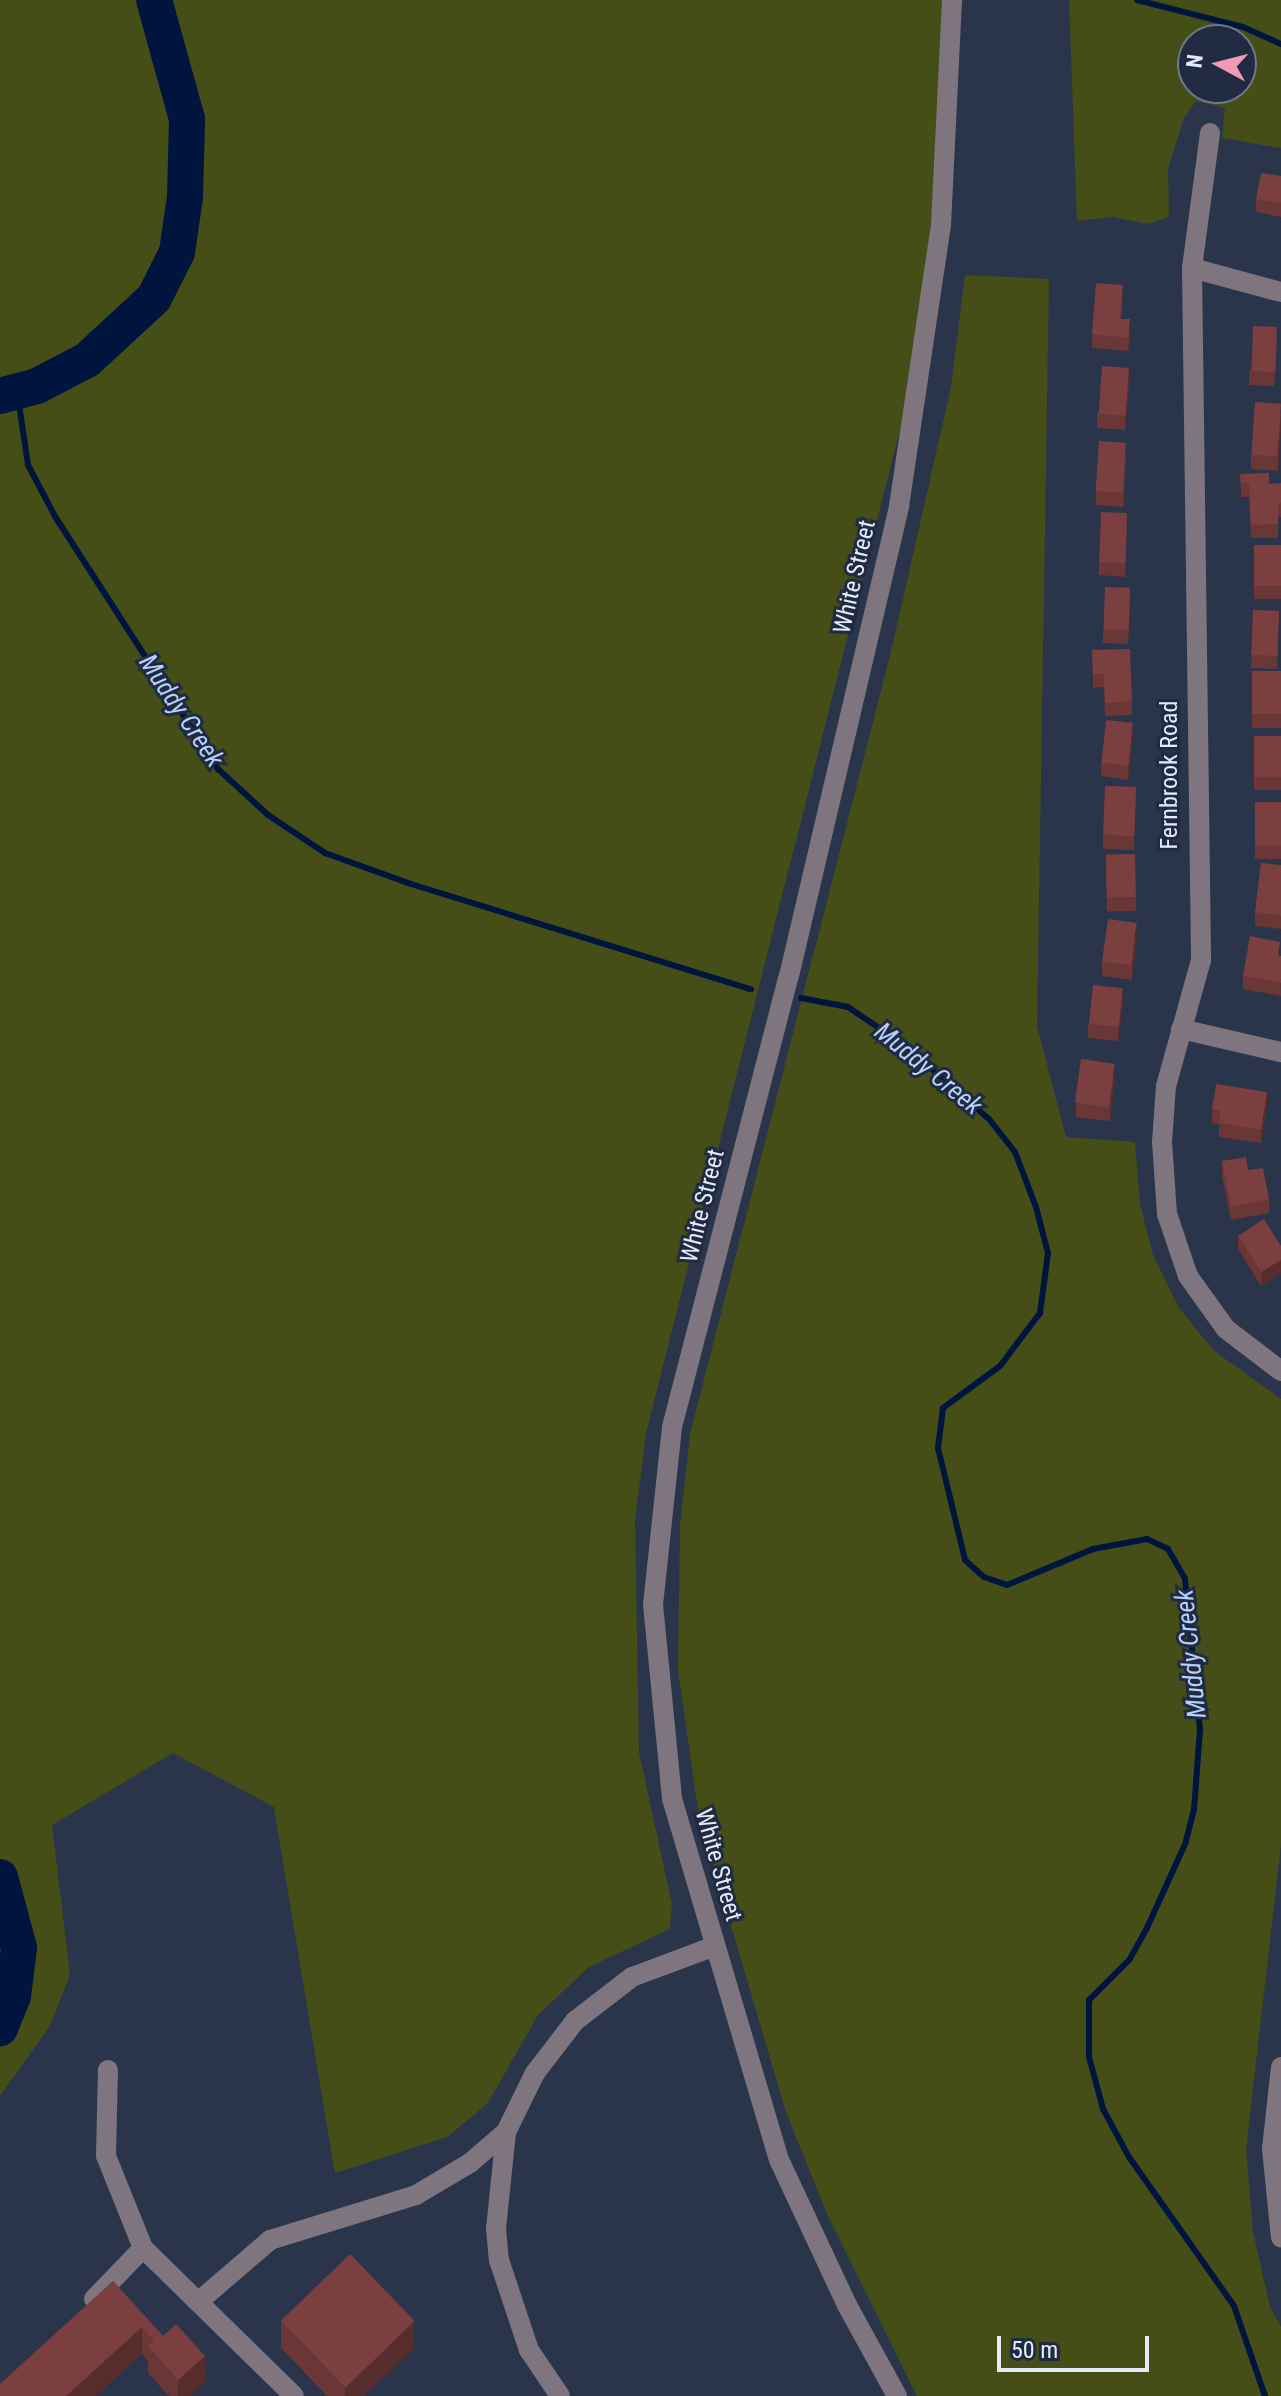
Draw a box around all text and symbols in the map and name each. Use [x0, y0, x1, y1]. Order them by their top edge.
north arrow [1177, 24, 1257, 104]
text: N [1181, 53, 1208, 69]
street label: White Street [828, 518, 882, 636]
water label: Muddy Creek [132, 649, 230, 773]
street label: Fernbrook Road [1156, 700, 1184, 850]
water label: Muddy Creek [868, 1016, 988, 1122]
street label: White Street [675, 1146, 731, 1266]
water label: Muddy Creek [1169, 1588, 1213, 1720]
street label: White Street [688, 1806, 748, 1924]
scale bar [1001, 2320, 1153, 2370]
text: 50 m [1011, 2336, 1058, 2364]

